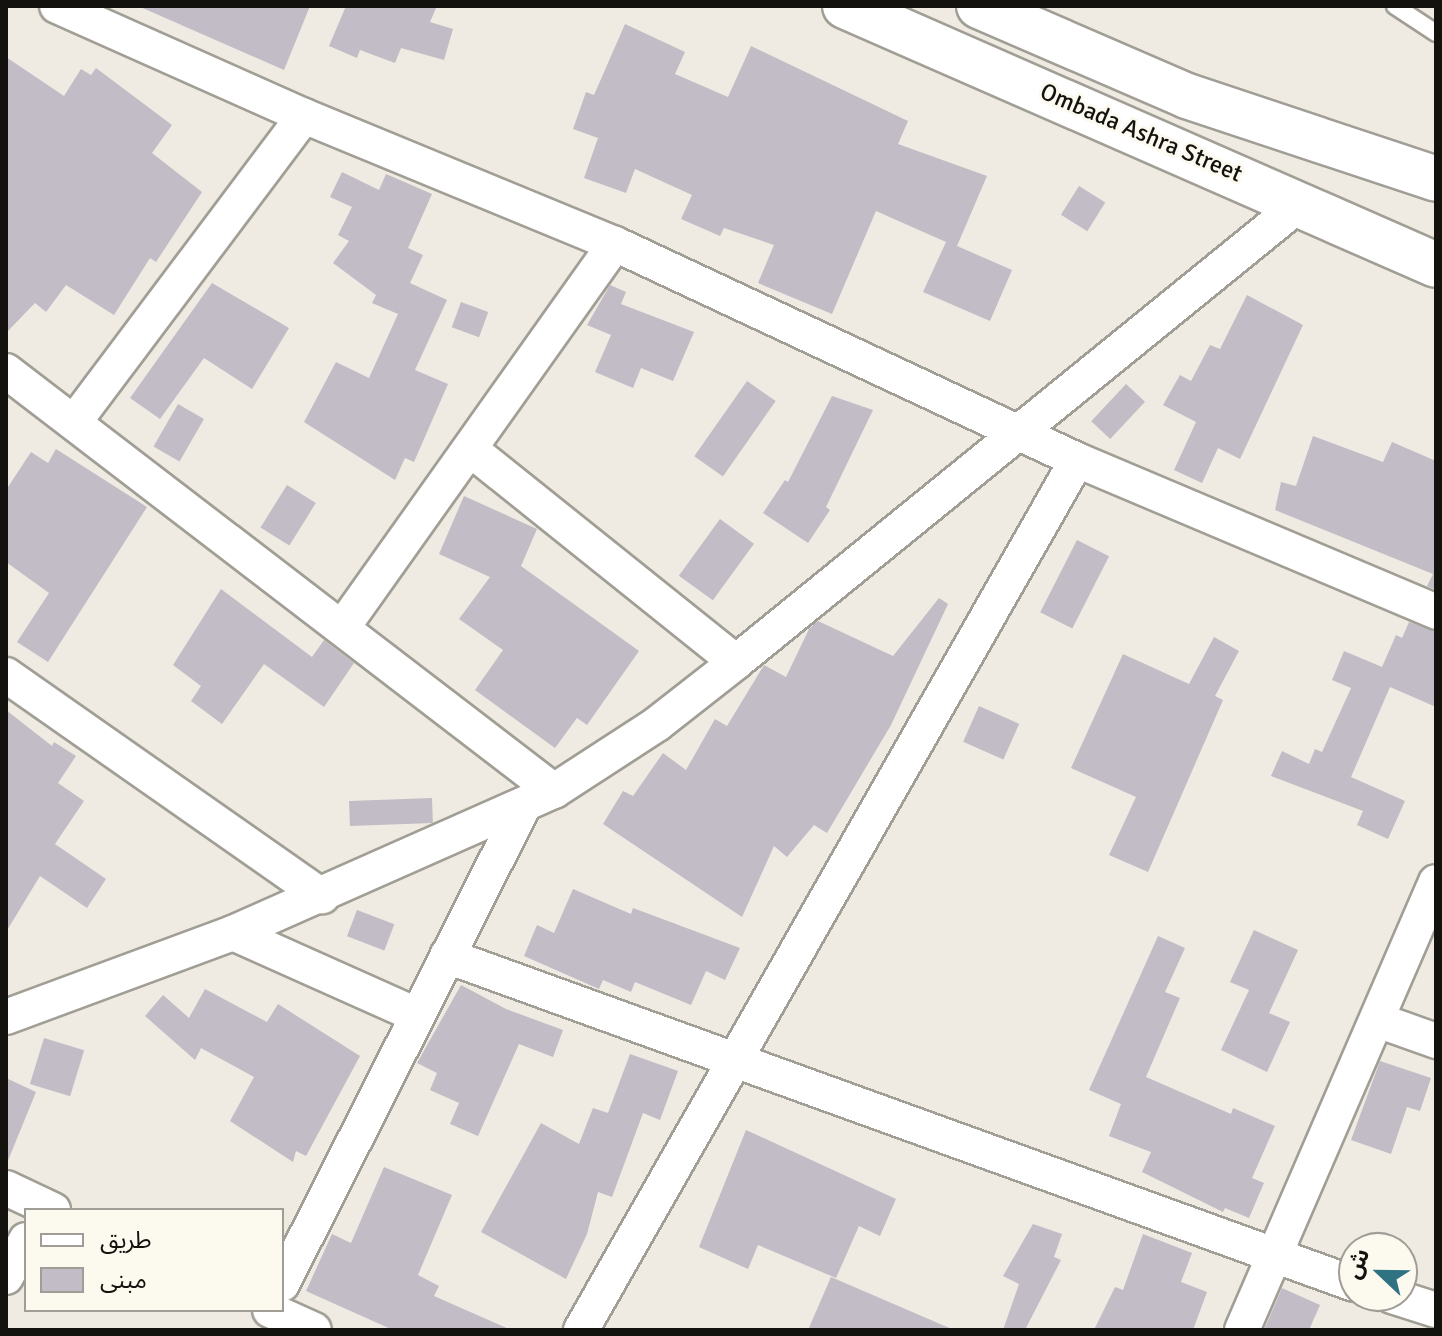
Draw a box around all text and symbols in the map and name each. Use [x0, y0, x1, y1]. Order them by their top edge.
street label: Ombada Ashra Street [1036, 77, 1246, 189]
legend [24, 1208, 284, 1312]
text: طريق [100, 1225, 152, 1255]
north arrow [1338, 1232, 1418, 1312]
text: ش [1339, 1245, 1375, 1283]
text: مبنى [100, 1265, 147, 1295]

